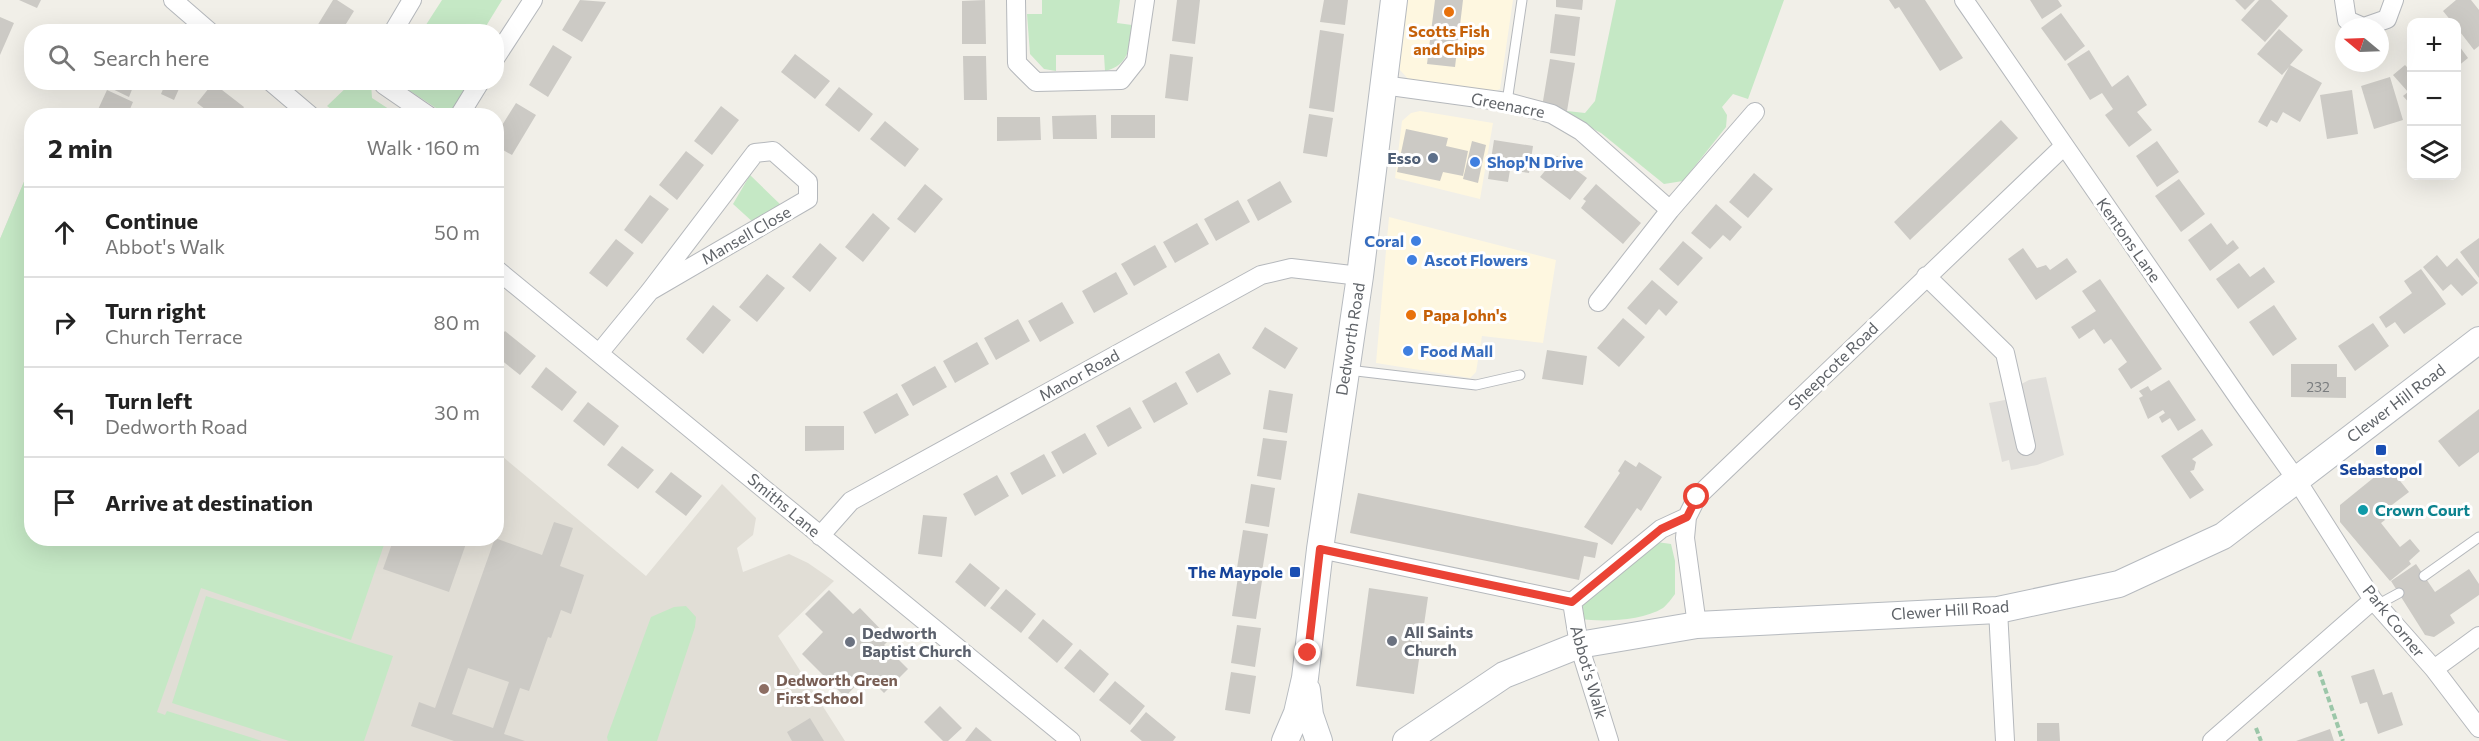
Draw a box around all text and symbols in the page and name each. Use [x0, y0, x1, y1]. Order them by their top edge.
marker: Scotts Fish and Chips [1442, 5, 1456, 19]
north arrow [2335, 18, 2389, 72]
map controls [2407, 18, 2461, 180]
button: + [2407, 18, 2461, 72]
place label: Scotts Fish and Chips [1408, 21, 1490, 58]
search box [24, 24, 504, 90]
icon: search [45, 41, 78, 74]
text: Search here [93, 44, 209, 71]
button: − [2407, 72, 2461, 126]
street label: Greenacre [1470, 88, 1547, 121]
button: layers [2407, 126, 2461, 180]
text: 2 min [48, 132, 113, 163]
text: Walk · 160 m [367, 135, 480, 159]
place label: Esso [1387, 148, 1421, 167]
marker: Esso [1426, 151, 1440, 165]
place label: Shop'N Drive [1487, 152, 1583, 171]
marker: Shop'N Drive [1468, 155, 1482, 169]
street label: Kentons Lane [2093, 194, 2165, 285]
street label: Mansell Close [698, 201, 794, 268]
text: Continue [105, 207, 198, 234]
icon: ahead [48, 216, 81, 249]
text: 50 m [434, 220, 480, 244]
place label: Coral [1364, 231, 1404, 250]
text: Abbot's Walk [105, 234, 225, 258]
marker: Coral [1409, 234, 1423, 248]
place label: Ascot Flowers [1424, 250, 1528, 269]
marker: Ascot Flowers [1405, 253, 1419, 267]
street label: Dedworth Road [1331, 281, 1368, 397]
text: Turn right [105, 297, 206, 324]
place label: Papa John's [1423, 305, 1507, 324]
icon: right [48, 306, 81, 339]
marker: Papa John's [1404, 308, 1418, 322]
text: 80 m [434, 310, 480, 334]
street label: Sheepcote Road [1784, 318, 1882, 413]
text: Church Terrace [105, 324, 243, 348]
place label: Food Mall [1420, 341, 1493, 360]
marker: Food Mall [1401, 344, 1415, 358]
street label: Manor Road [1035, 345, 1122, 404]
street label: Clewer Hill Road [2343, 359, 2449, 446]
house number: 232 [2306, 378, 2330, 395]
text: Turn left [105, 387, 192, 414]
icon: left [48, 396, 81, 429]
text: 30 m [434, 400, 480, 424]
text: Dedworth Road [105, 414, 248, 438]
marker: Sebastopol [2374, 443, 2388, 457]
place label: Sebastopol [2340, 459, 2422, 478]
street label: Smiths Lane [744, 469, 824, 540]
route start [1683, 483, 1709, 509]
icon: arrive [48, 486, 81, 519]
text: Arrive at destination [105, 489, 313, 516]
place label: Crown Court [2375, 500, 2470, 519]
marker: Crown Court [2356, 503, 2370, 517]
place label: The Maypole [1188, 562, 1283, 581]
marker: The Maypole [1288, 565, 1302, 579]
street label: Park Corner [2359, 581, 2430, 661]
street label: Clewer Hill Road [1890, 596, 2010, 623]
place label: All Saints Church [1404, 622, 1473, 659]
place label: Dedworth Baptist Church [862, 623, 972, 660]
street label: Abbot's Walk [1567, 623, 1612, 721]
marker: All Saints Church [1385, 634, 1399, 648]
marker: Dedworth Baptist Church [843, 635, 857, 649]
route end [1294, 639, 1320, 665]
place label: Dedworth Green First School [776, 670, 898, 707]
marker: Dedworth Green First School [757, 682, 771, 696]

